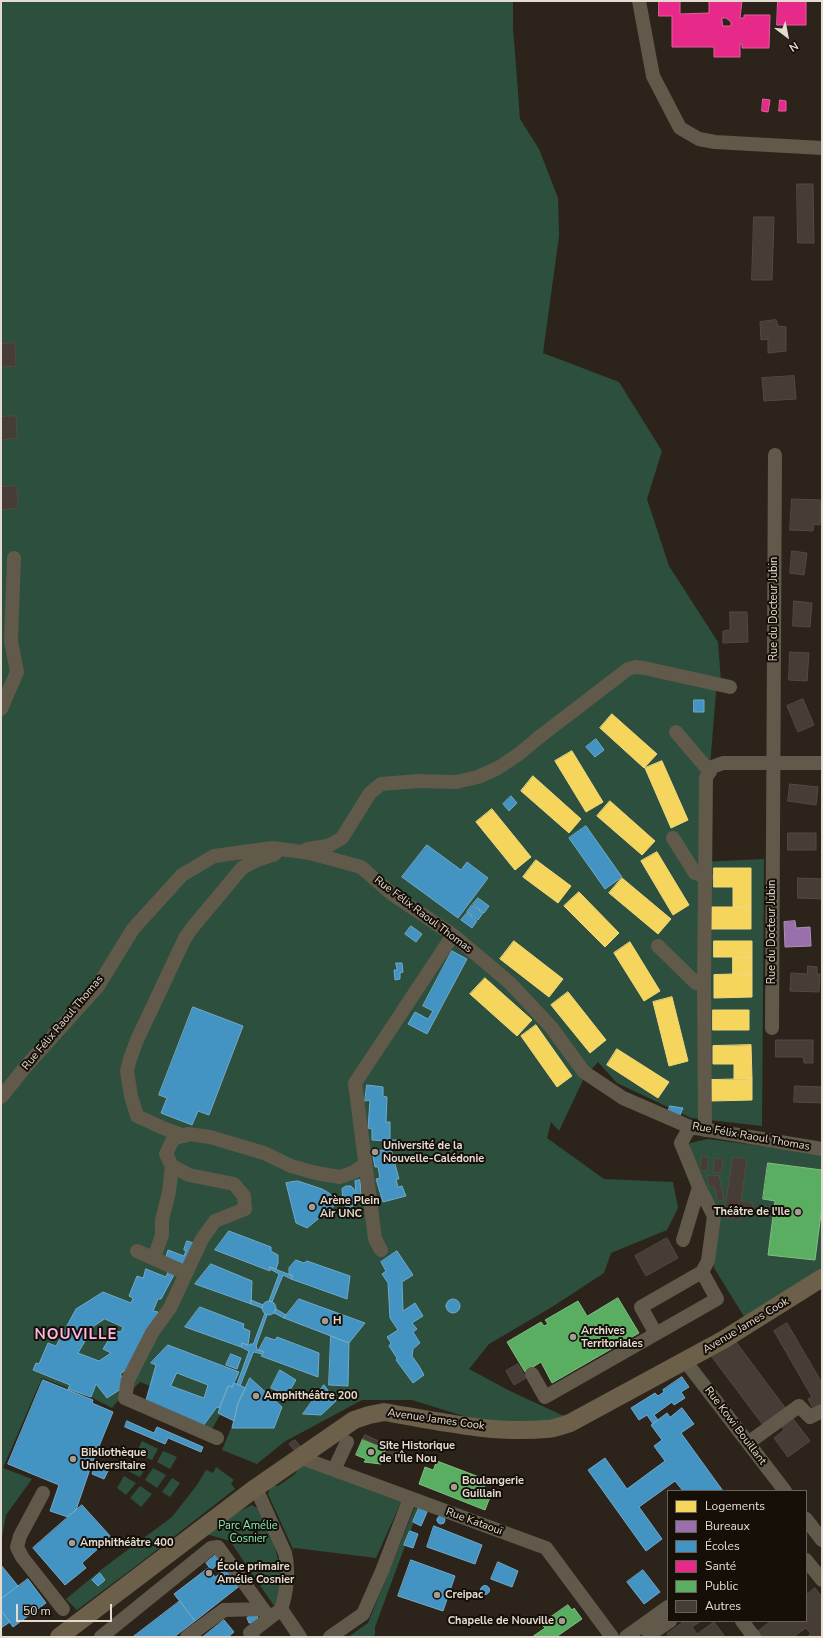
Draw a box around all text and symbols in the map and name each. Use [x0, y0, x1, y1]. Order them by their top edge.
north arrow [767, 16, 807, 56]
text: N [786, 38, 801, 55]
street label: Rue du Docteur Jubin [767, 557, 781, 661]
street label: Rue Félix Raoul Thomas [371, 874, 475, 956]
street label: Rue du Docteur Jubin [765, 880, 779, 984]
street label: Rue Félix Raoul Thomas [20, 973, 106, 1073]
street label: Rue Félix Raoul Thomas [691, 1120, 811, 1154]
place label: Université de la Nouvelle-Calédonie [383, 1139, 484, 1165]
marker: Université de la Nouvelle-Calédonie [370, 1147, 380, 1157]
place label: Arène Plein Air UNC [320, 1194, 380, 1220]
marker: Arène Plein Air UNC [307, 1202, 317, 1212]
place label: Théâtre de l'Ile [714, 1205, 790, 1219]
marker: Théâtre de l'Ile [793, 1207, 803, 1217]
street label: Avenue James Cook [701, 1295, 791, 1357]
place label: H [333, 1314, 342, 1328]
marker: H [320, 1316, 330, 1326]
place label: Archives Territoriales [581, 1324, 643, 1350]
district label: NOUVILLE [35, 1326, 117, 1344]
marker: Archives Territoriales [568, 1332, 578, 1342]
street label: Rue Kowi Bouillant [701, 1384, 769, 1468]
place label: Amphithéâtre 200 [264, 1389, 357, 1403]
marker: Amphithéâtre 200 [251, 1391, 261, 1401]
street label: Avenue James Cook [387, 1407, 485, 1433]
place label: Site Historique de l'Île Nou [379, 1439, 455, 1465]
place label: Bibliothèque Universitaire [81, 1446, 146, 1472]
marker: Site Historique de l'Île Nou [366, 1447, 376, 1457]
marker: Bibliothèque Universitaire [68, 1454, 78, 1464]
place label: Boulangerie Guillain [462, 1474, 524, 1500]
marker: Boulangerie Guillain [449, 1482, 459, 1492]
legend [667, 1490, 807, 1622]
text: Logements [705, 1498, 765, 1514]
street label: Rue Kataouï [444, 1506, 504, 1538]
text: Bureaux [705, 1518, 750, 1534]
park label: Parc Amélie Cosnier [218, 1519, 278, 1545]
place label: Amphithéâtre 400 [80, 1536, 173, 1550]
marker: Amphithéâtre 400 [67, 1538, 77, 1548]
text: Écoles [705, 1538, 740, 1554]
text: Santé [705, 1558, 736, 1574]
place label: École primaire Amélie Cosnier [217, 1560, 294, 1586]
marker: École primaire Amélie Cosnier [204, 1568, 214, 1578]
text: Public [705, 1578, 738, 1594]
place label: Creipac [445, 1588, 483, 1602]
marker: Creipac [432, 1590, 442, 1600]
scale bar [18, 1596, 114, 1622]
text: Autres [705, 1598, 741, 1614]
text: 50 m [23, 1603, 51, 1619]
place label: Chapelle de Nouville [448, 1614, 554, 1628]
marker: Chapelle de Nouville [557, 1616, 567, 1626]

